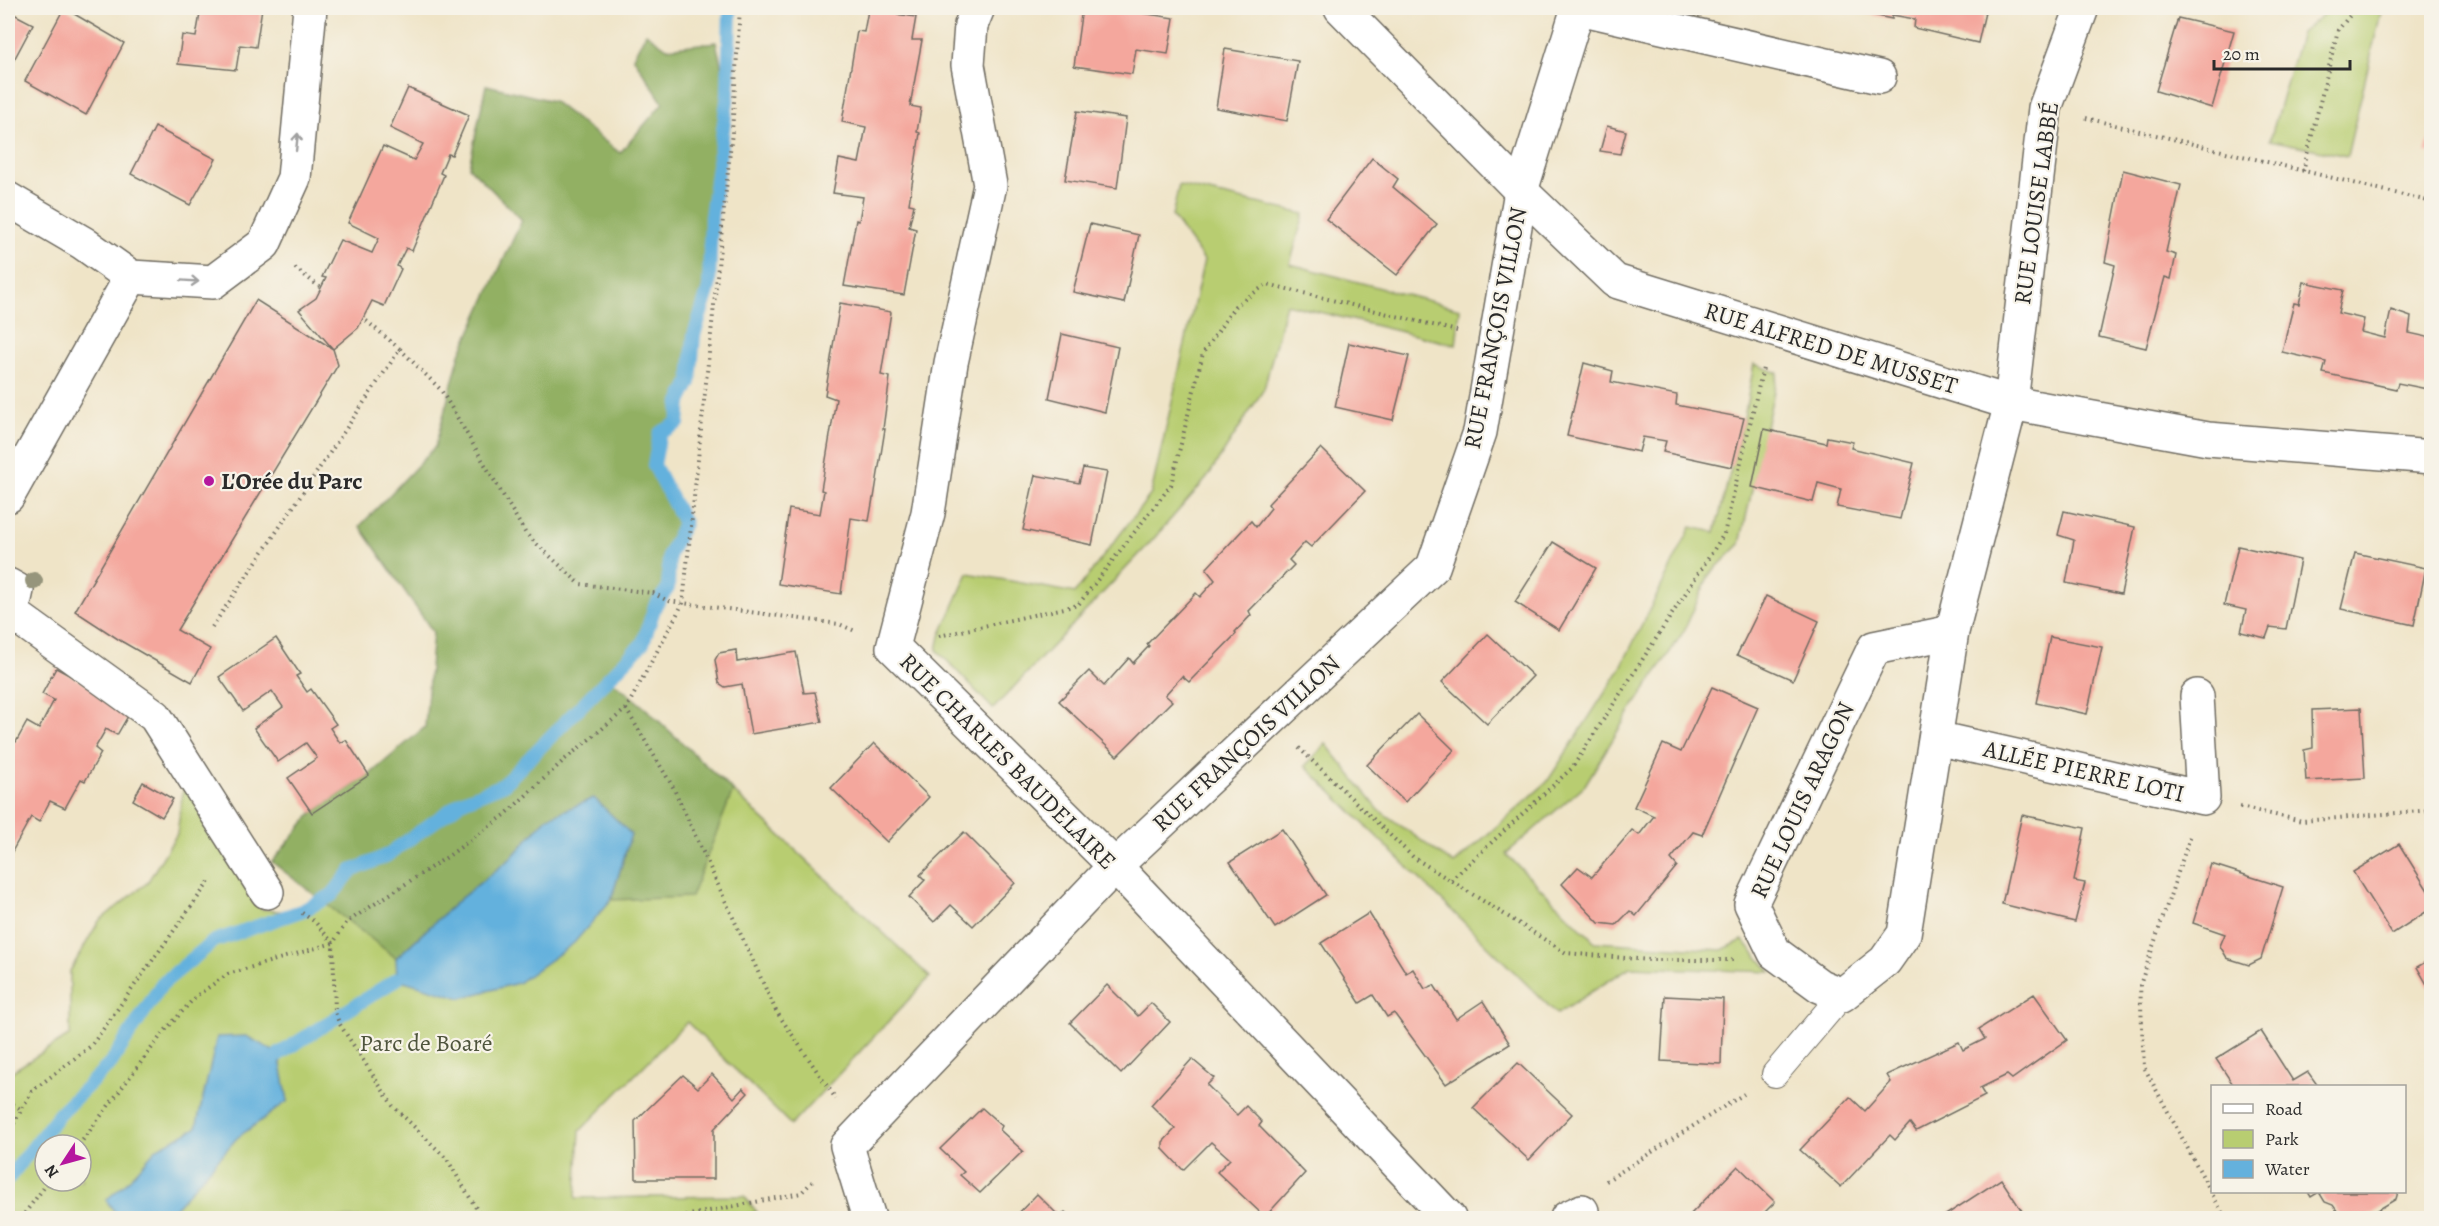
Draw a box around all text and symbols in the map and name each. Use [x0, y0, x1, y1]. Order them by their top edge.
scale bar [2214, 33, 2350, 71]
text: 20 m [2223, 42, 2260, 66]
street label: RUE LOUISE LABBÉ [2006, 100, 2066, 306]
one-way arrow [292, 133, 303, 153]
street label: RUE FRANÇOIS VILLON [1456, 204, 1534, 452]
one-way arrow [179, 275, 199, 286]
street label: RUE ALFRED DE MUSSET [1701, 294, 1961, 402]
place label: L'Orée du Parc [221, 465, 363, 497]
marker: L'Orée du Parc [202, 474, 216, 488]
street label: RUE CHARLES BAUDELAIRE [893, 646, 1123, 876]
street label: RUE FRANÇOIS VILLON [1145, 647, 1347, 839]
street label: RUE LOUIS ARAGON [1742, 697, 1862, 903]
street label: ALLÉE PIERRE LOTI [1980, 732, 2188, 810]
park label: Parc de Boaré [359, 1027, 493, 1059]
legend [2211, 1085, 2406, 1193]
text: Road [2265, 1097, 2303, 1121]
text: Park [2265, 1127, 2299, 1151]
north arrow [33, 1133, 93, 1193]
text: Water [2264, 1157, 2310, 1181]
text: N [39, 1160, 64, 1182]

